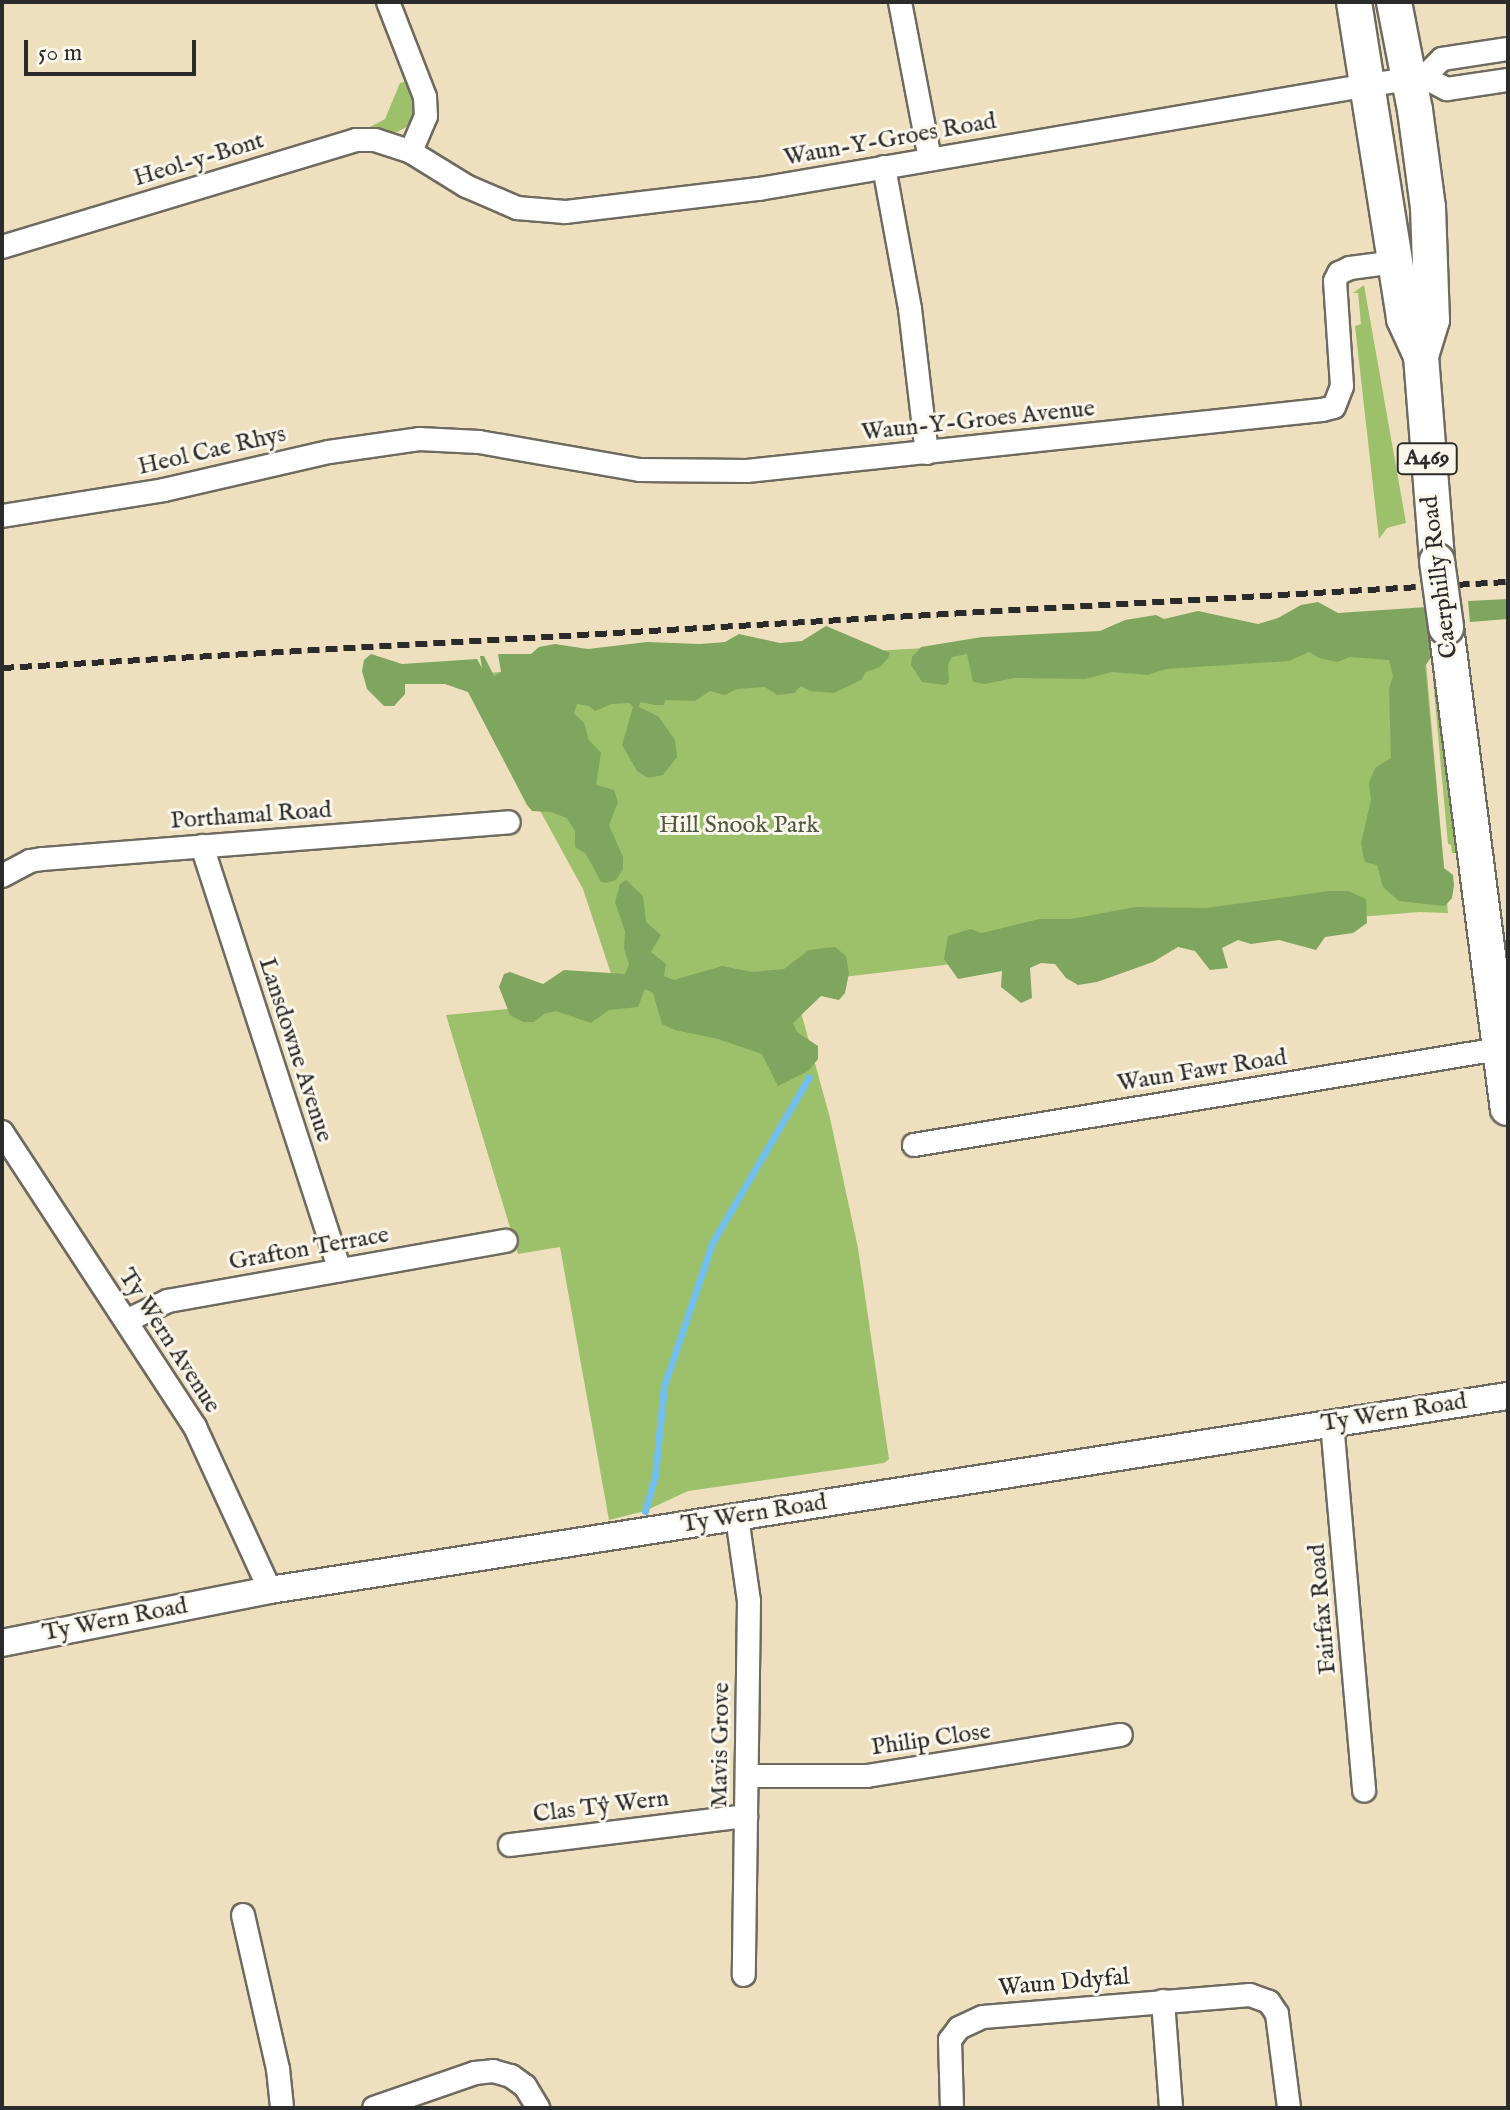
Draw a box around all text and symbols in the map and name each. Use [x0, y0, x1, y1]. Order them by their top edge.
scale bar [28, 24, 200, 74]
text: 50 m [38, 38, 82, 69]
street label: Waun-Y-Groes Road [781, 107, 999, 173]
street label: Heol-y-Bont [130, 127, 268, 193]
street label: Waun-Y-Groes Avenue [860, 394, 1096, 448]
street label: Heol Cae Rhys [135, 420, 289, 482]
road number: A469 [1395, 441, 1459, 477]
street label: Caerphilly Road [1416, 494, 1464, 660]
street label: Porthamal Road [169, 796, 333, 836]
park label: Hill Snook Park [659, 812, 819, 840]
street label: Lansdowne Avenue [252, 954, 338, 1146]
street label: Waun Fawr Road [1115, 1043, 1289, 1099]
street label: Grafton Terrace [227, 1221, 391, 1277]
street label: Ty Wern Avenue [112, 1263, 226, 1419]
street label: Ty Wern Road [1319, 1387, 1469, 1439]
street label: Ty Wern Road [679, 1488, 829, 1540]
street label: Fairfax Road [1303, 1543, 1343, 1675]
street label: Ty Wern Road [40, 1592, 190, 1648]
street label: Mavis Grove [706, 1682, 736, 1808]
street label: Philip Close [869, 1717, 993, 1763]
street label: Clas Tŷ Wern [531, 1784, 671, 1830]
street label: Waun Ddyfal [997, 1963, 1131, 2003]

